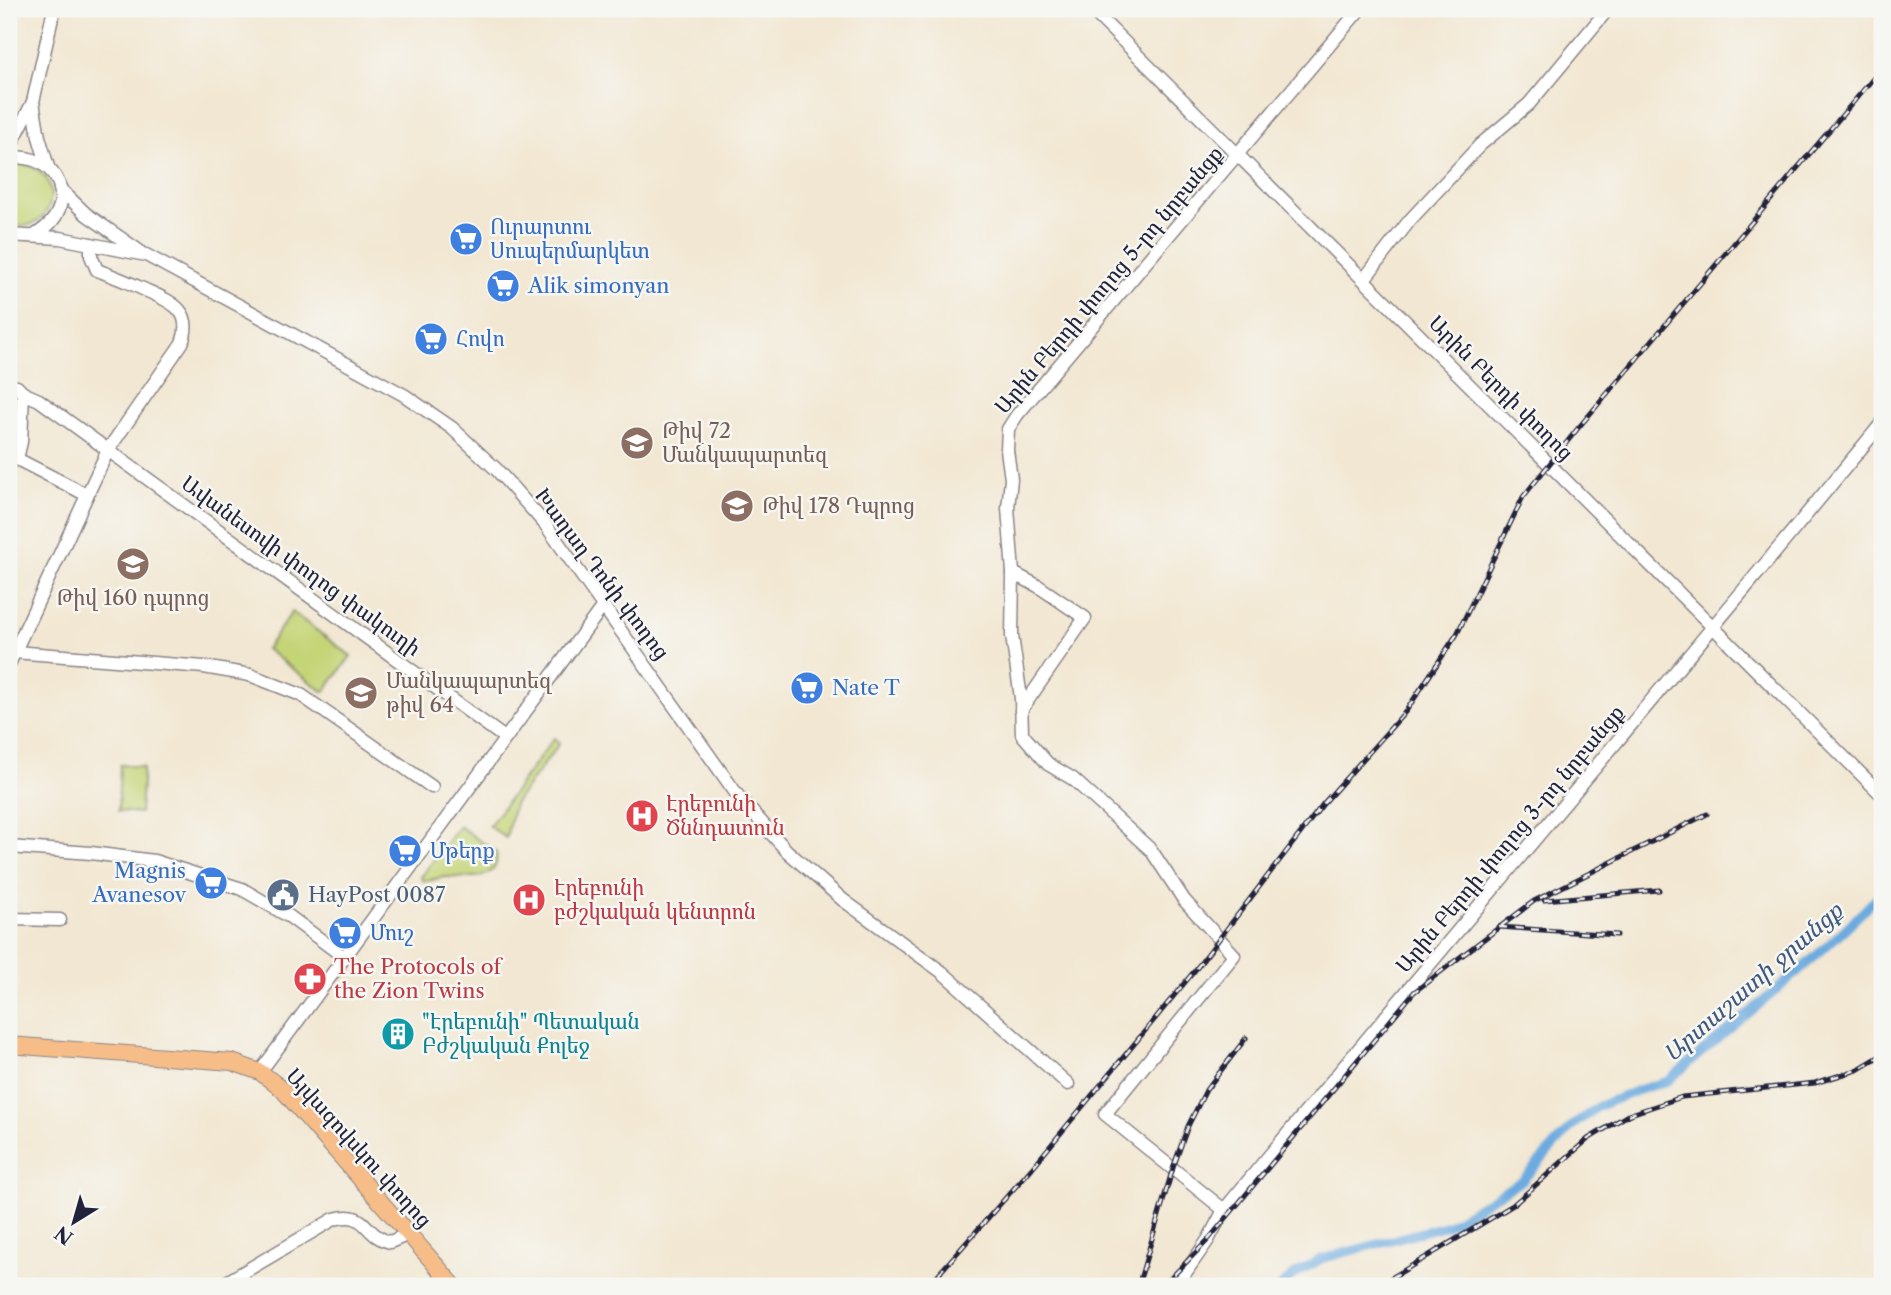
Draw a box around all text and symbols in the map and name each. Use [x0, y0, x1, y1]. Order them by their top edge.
street label: Արին Բերդի փողոց 5-րդ նրբանցք [989, 141, 1229, 419]
place label: Ուրարտու Սուպերմարկետ [490, 214, 649, 264]
supermarket icon: Ուրարտու Սուպերմարկետ [447, 220, 485, 258]
supermarket icon: Alik simonyan [484, 267, 522, 305]
place label: Alik simonyan [527, 273, 669, 298]
street label: Արին Բերդի փողոց [1423, 310, 1579, 466]
supermarket icon: Հովո [412, 320, 450, 358]
place label: Հովո [456, 326, 505, 352]
place label: Թիվ 72 Մանկապարտեզ [662, 418, 828, 468]
school or university icon: Թիվ 72 Մանկապարտեզ [618, 424, 656, 462]
street label: Ավանեսովի փողոց փակուղի [176, 470, 426, 662]
street label: Խաղաղ Դոնի փողոց [529, 483, 675, 665]
school or university icon: Թիվ 178 Դպրոց [718, 487, 756, 525]
place label: Թիվ 178 Դպրոց [762, 493, 915, 519]
school or university icon: Թիվ 160 դպրոց [114, 545, 152, 583]
place label: Թիվ 160 դպրոց [57, 585, 209, 611]
place label: Մանկապարտեզ թիվ 64 [386, 668, 552, 718]
supermarket icon: Nate T [788, 669, 826, 707]
school or university icon: Մանկապարտեզ թիվ 64 [342, 674, 380, 712]
place label: Nate T [832, 675, 900, 700]
street label: Արին Բերդի փողոց 3-րդ նրբանցք [1390, 700, 1630, 978]
place label: Էրեբունի Ծննդատուն [666, 791, 785, 841]
hospital icon: Էրեբունի Ծննդատուն [623, 797, 661, 835]
supermarket icon: Մթերք [386, 832, 424, 870]
place label: Մթերք [430, 838, 495, 864]
place label: Magnis Avanesov [91, 858, 187, 907]
supermarket icon: Magnis Avanesov [192, 864, 230, 902]
place label: Էրեբունի բժշկական կենտրոն [554, 875, 756, 925]
public building icon: HayPost 0087 [264, 876, 302, 914]
hospital icon: Էրեբունի բժշկական կենտրոն [510, 881, 548, 919]
place label: HayPost 0087 [308, 882, 446, 907]
water label: Արտաշատի ջրանցք [1658, 896, 1850, 1068]
supermarket icon: Մուշ [326, 914, 364, 952]
place label: Մուշ [370, 920, 414, 946]
place label: The Protocols of the Zion Twins [334, 954, 504, 1003]
pharmacy icon: The Protocols of the Zion Twins [291, 960, 329, 998]
place label: "Էրեբունի" Պետական Բժշկական Քոլեջ [422, 1009, 640, 1059]
building icon: "Էրեբունի" Պետական Բժշկական Քոլեջ [379, 1015, 417, 1053]
street label: Այվազովսկու փողոց [281, 1063, 437, 1233]
north arrow [38, 1186, 108, 1256]
text: N [51, 1221, 78, 1249]

